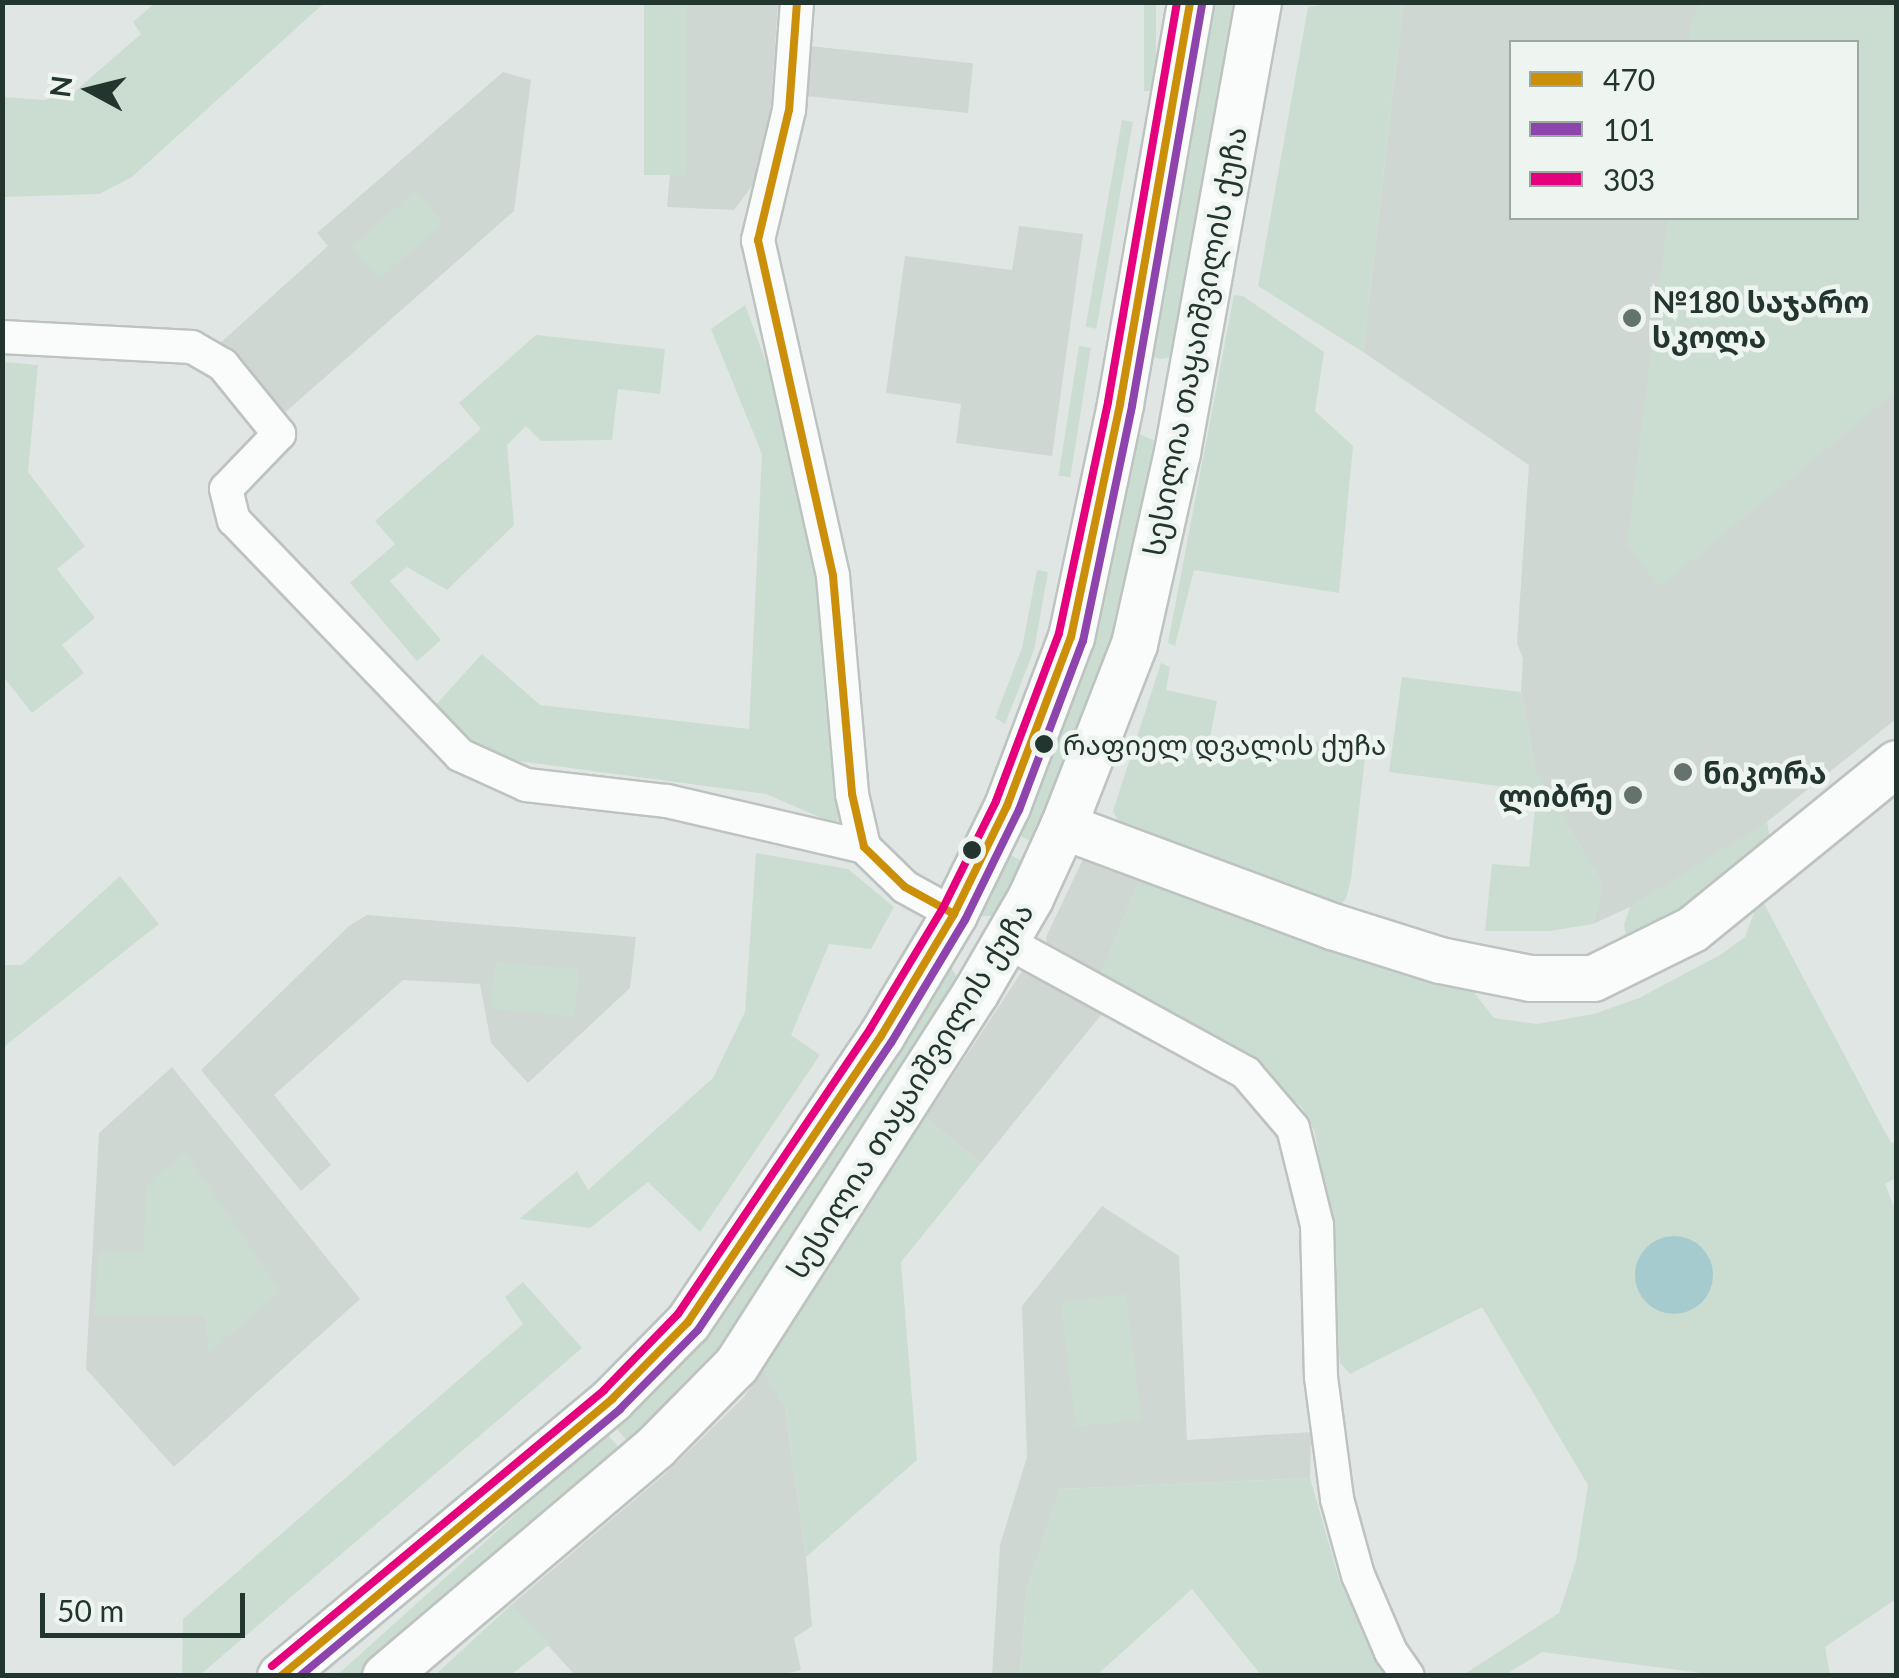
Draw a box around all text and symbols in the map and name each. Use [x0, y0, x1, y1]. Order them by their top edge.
north arrow [40, 40, 140, 140]
legend [1509, 40, 1859, 220]
text: 470 [1603, 61, 1655, 97]
text: N [42, 74, 78, 99]
text: 101 [1603, 111, 1655, 147]
street label: სესილია თაყაიშვილის ქუჩა [1135, 123, 1253, 559]
text: 303 [1603, 161, 1655, 197]
place label: №180 საჯარო სკოლა [1652, 283, 1869, 354]
marker: №180 საჯარო სკოლა [1621, 307, 1643, 329]
place label: რაფიელ დვალის ქუჩა [1063, 727, 1386, 761]
marker: რაფიელ დვალის ქუჩა [1034, 734, 1054, 754]
place label: ნიკორა [1703, 754, 1827, 790]
marker: ნიკორა [1672, 761, 1694, 783]
place label: ლიბრე [1498, 777, 1613, 813]
marker: ლიბრე [1622, 784, 1644, 806]
unlabelled marker [962, 840, 982, 860]
street label: სესილია თაყაიშვილის ქუჩა [778, 895, 1040, 1285]
scale bar [45, 1573, 250, 1635]
text: 50 m [57, 1592, 124, 1628]

